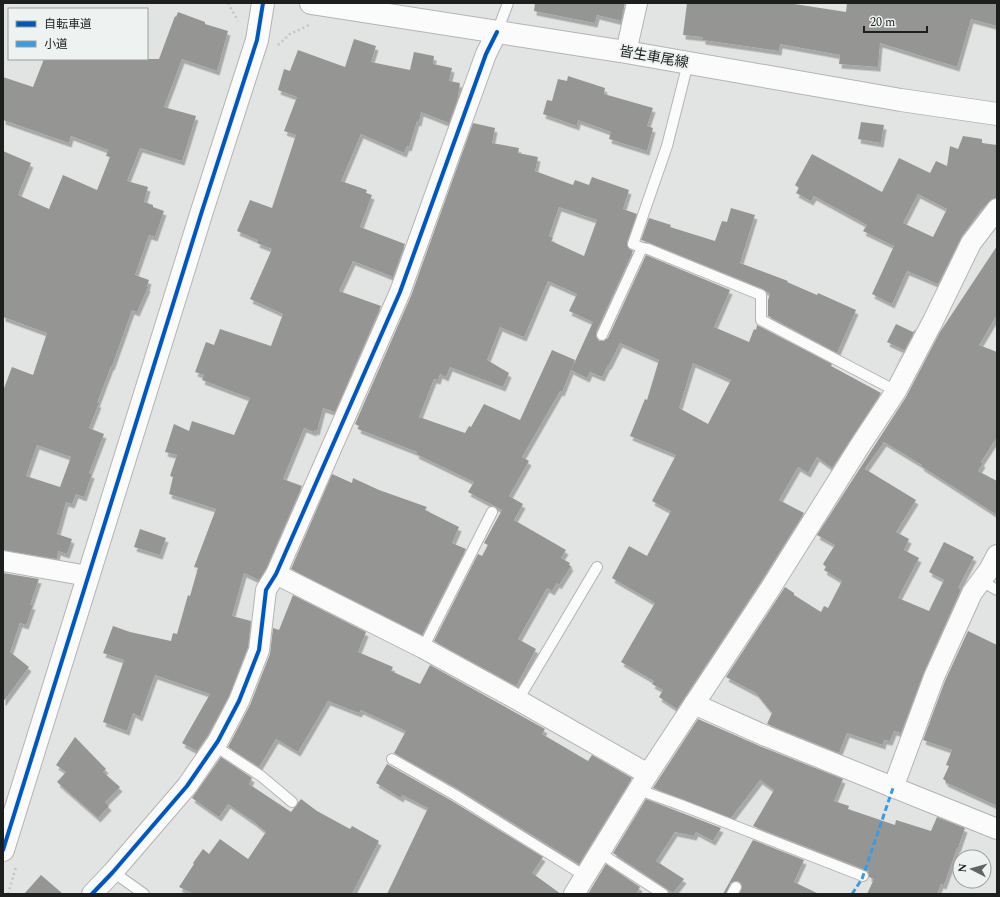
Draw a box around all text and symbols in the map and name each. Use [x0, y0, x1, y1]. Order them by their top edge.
legend [8, 8, 148, 60]
scale bar [864, 8, 927, 34]
text: 20 m [870, 13, 895, 32]
text: 自転車道 [44, 15, 92, 34]
text: 小道 [44, 35, 68, 54]
street label: 皆生車尾線 [618, 41, 690, 73]
north arrow [952, 849, 992, 889]
text: N [954, 863, 971, 873]

